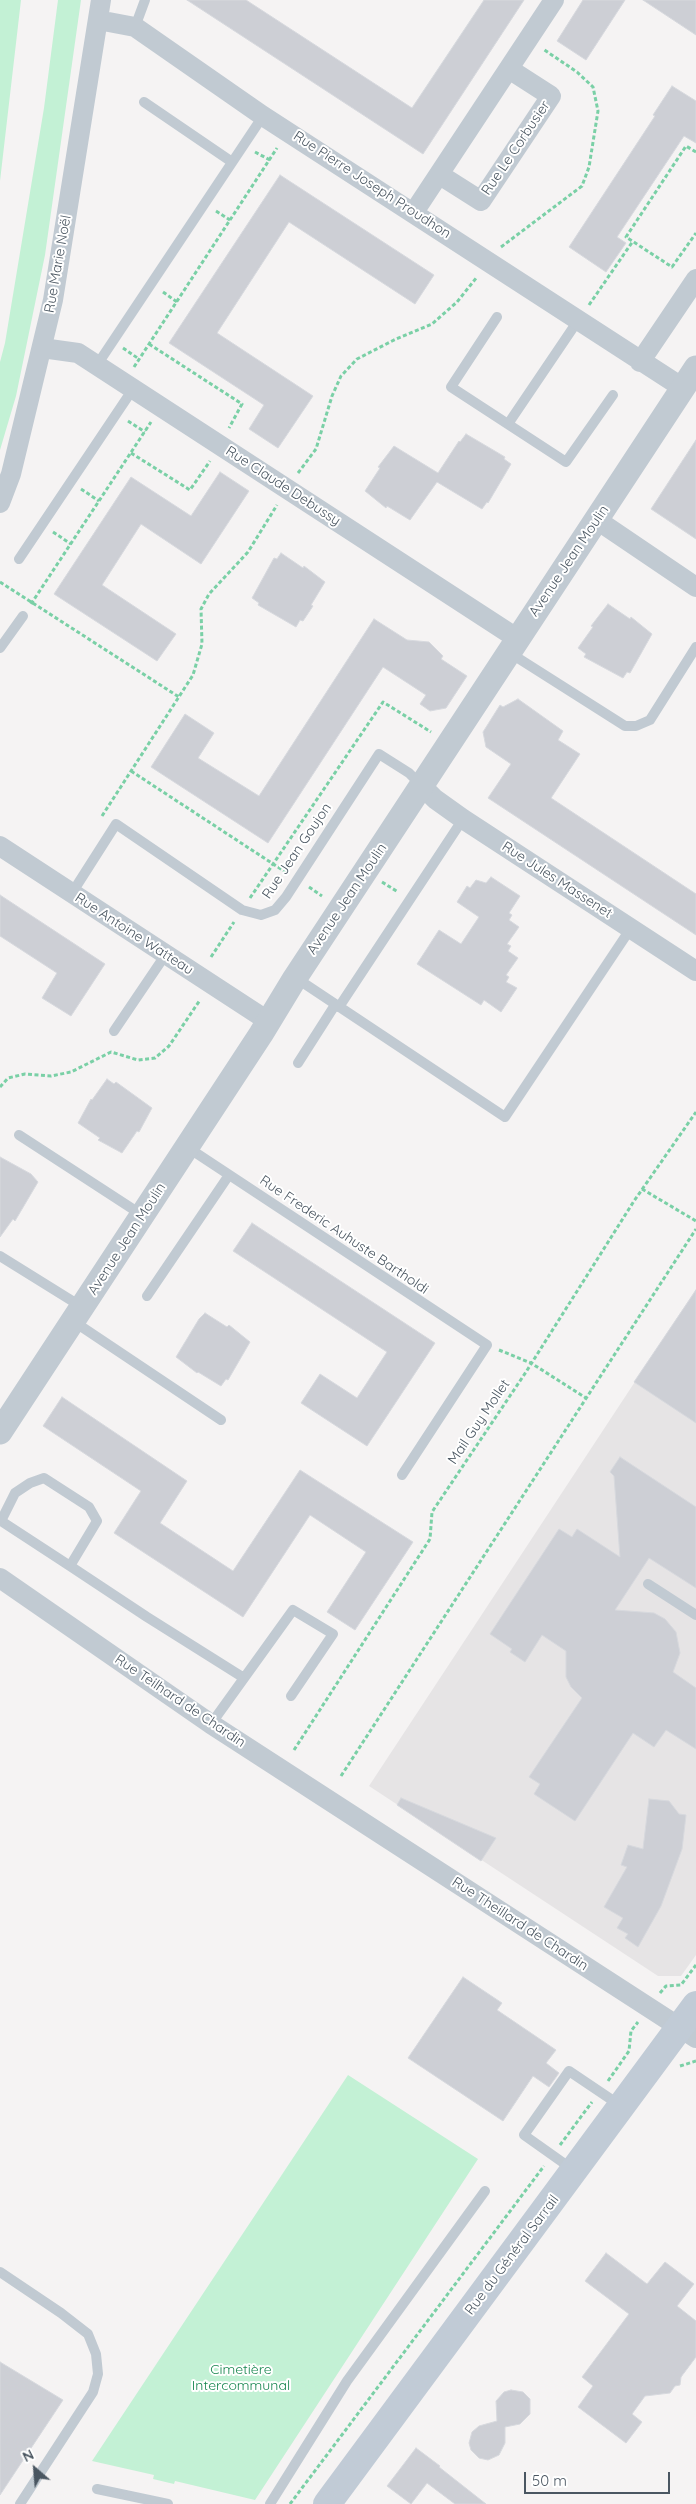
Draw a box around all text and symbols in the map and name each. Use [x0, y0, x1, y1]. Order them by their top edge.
street label: Rue Le Corbusier [478, 98, 554, 198]
street label: Rue Pierre Joseph Proudhon [290, 128, 454, 242]
street label: Rue Marie Noël [41, 214, 75, 314]
street label: Rue Claude Debussy [222, 443, 344, 529]
street label: Avenue Jean Moulin [526, 502, 612, 620]
street label: Rue Jean Goujon [259, 800, 335, 902]
street label: Rue Jules Massenet [499, 838, 615, 922]
street label: Avenue Jean Moulin [304, 840, 390, 958]
street label: Rue Antoine Watteau [72, 889, 196, 979]
street label: Rue Frederic Auhuste Bartholdi [256, 1172, 432, 1298]
street label: Avenue Jean Moulin [84, 1180, 170, 1298]
street label: Mail Guy Mollet [444, 1376, 514, 1468]
street label: Rue Teilhard de Chardin [111, 1651, 249, 1751]
street label: Rue Theillard de Chardin [449, 1874, 591, 1974]
street label: Rue du Général Sarrail [462, 2192, 562, 2318]
park label: Cimetière Intercommunal [192, 2362, 290, 2394]
north arrow [10, 2444, 60, 2494]
text: N [20, 2445, 37, 2466]
scale bar [526, 2462, 672, 2494]
text: 50 m [532, 2471, 567, 2490]

